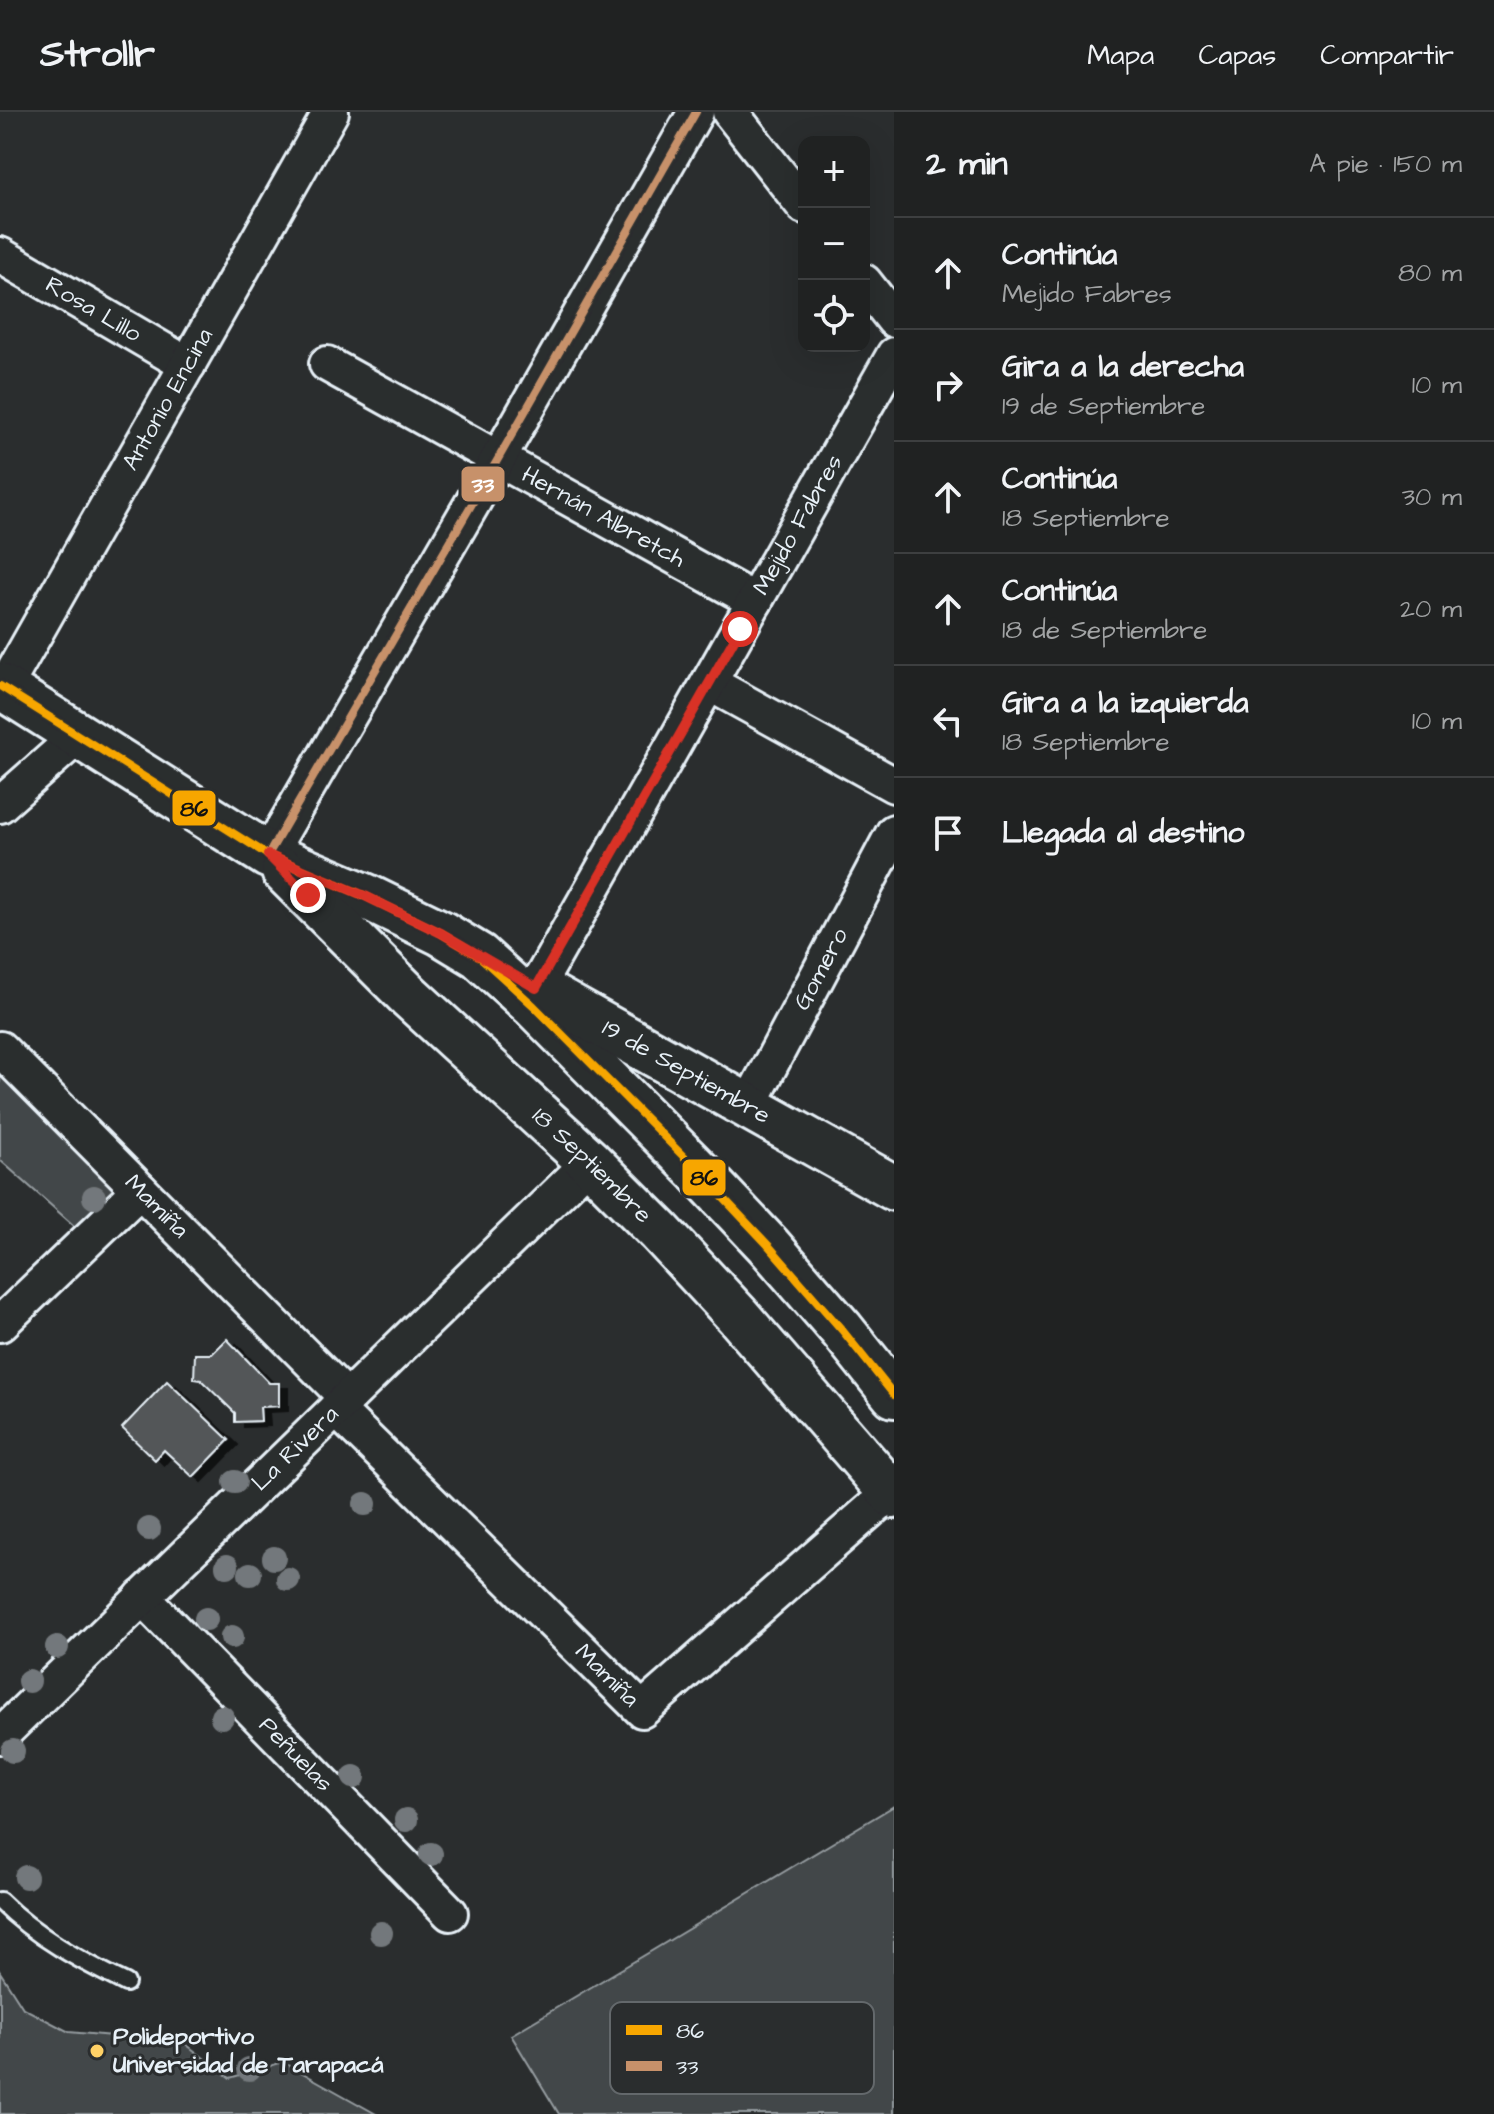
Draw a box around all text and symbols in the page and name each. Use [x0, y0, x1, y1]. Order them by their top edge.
text: Strollr [40, 29, 155, 81]
text: Mapa [1087, 36, 1154, 75]
text: Capas [1198, 36, 1276, 75]
text: Compartir [1320, 36, 1454, 75]
map controls [798, 136, 870, 352]
button: + [798, 136, 870, 208]
text: 2 min [926, 140, 1008, 188]
text: A pie · 150 m [1309, 146, 1462, 182]
button: − [798, 208, 870, 280]
text: Continúa [1002, 234, 1117, 276]
icon: ahead [926, 251, 970, 295]
text: 80 m [1398, 255, 1462, 291]
street label: Rosa Lillo [39, 268, 148, 351]
text: Mejido Fabres [1002, 276, 1172, 312]
button: locate [798, 280, 870, 352]
street label: Antonio Encina [114, 322, 222, 477]
text: Gira a la derecha [1002, 346, 1244, 388]
icon: right [926, 363, 970, 407]
text: 10 m [1412, 367, 1462, 403]
text: 19 de Septiembre [1002, 388, 1205, 424]
street label: Mejido Fabres [745, 448, 851, 602]
street label: Hernán Albretch [515, 458, 691, 576]
text: Continúa [1002, 458, 1117, 500]
line badge: 33 [460, 465, 506, 503]
text: 33 [471, 470, 495, 501]
icon: ahead [926, 475, 970, 519]
text: 30 m [1402, 479, 1462, 515]
text: 18 Septiembre [1002, 500, 1170, 536]
text: Continúa [1002, 570, 1117, 612]
icon: ahead [926, 587, 970, 631]
text: 20 m [1400, 591, 1462, 627]
route start [722, 611, 758, 647]
text: 18 de Septiembre [1002, 612, 1207, 648]
text: Gira a la izquierda [1002, 682, 1248, 724]
icon: left [926, 699, 970, 743]
text: 10 m [1412, 703, 1462, 739]
text: 18 Septiembre [1002, 724, 1170, 760]
line badge: 86 [171, 789, 217, 827]
text: 86 [180, 794, 208, 825]
icon: arrive [926, 811, 970, 855]
text: Llegada al destino [1002, 812, 1244, 854]
route end [290, 877, 326, 913]
street label: Gomero [785, 922, 857, 1016]
street label: 19 de Septiembre [596, 1011, 776, 1133]
street label: 18 Septiembre [524, 1100, 659, 1231]
line badge: 86 [681, 1158, 727, 1197]
text: 86 [690, 1163, 718, 1194]
street label: Mamiña [117, 1167, 196, 1246]
street label: La Rivera [244, 1398, 347, 1499]
street label: Mamiña [567, 1636, 647, 1715]
street label: Peñuelas [251, 1709, 340, 1800]
legend [610, 2002, 874, 2094]
text: 86 [676, 2016, 704, 2047]
place label: Polideportivo Universidad de Tarapacá [113, 2020, 384, 2082]
marker: Polideportivo Universidad de Tarapacá [88, 2042, 106, 2060]
text: 33 [676, 2052, 698, 2083]

